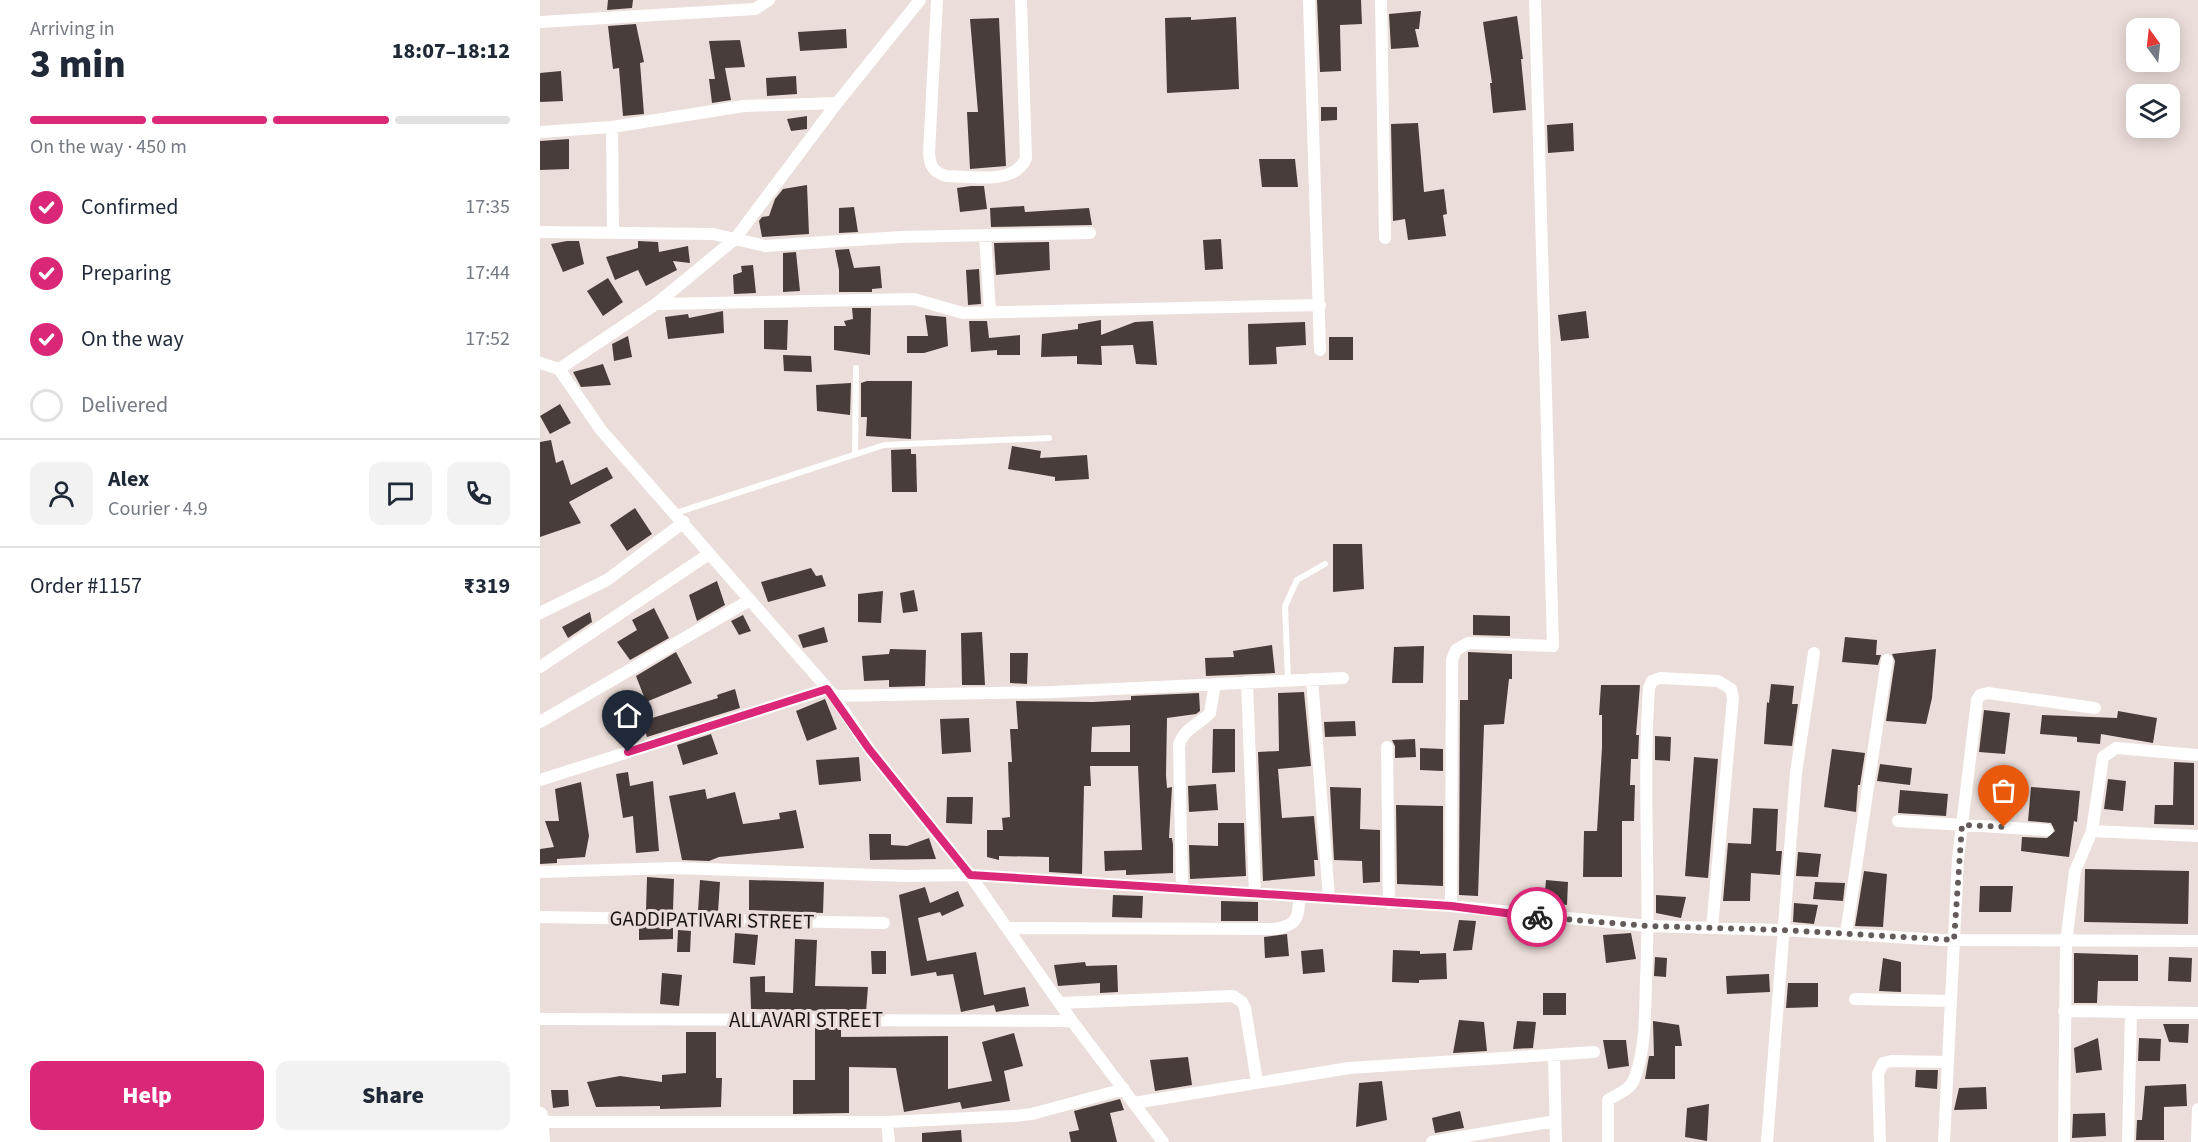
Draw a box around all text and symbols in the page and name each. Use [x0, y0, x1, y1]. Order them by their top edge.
text: Arriving in [30, 15, 115, 43]
north arrow [2126, 18, 2180, 72]
map controls [2126, 18, 2180, 138]
text: 18:07–18:12 [392, 35, 510, 67]
text: 3 min [30, 37, 126, 93]
button: layers [2126, 84, 2180, 138]
text: On the way · 450 m [30, 133, 187, 161]
icon: check [30, 191, 63, 224]
text: Confirmed [81, 191, 178, 223]
text: 17:35 [465, 193, 510, 221]
icon: check [30, 257, 63, 290]
text: Preparing [81, 257, 171, 289]
text: 17:44 [465, 259, 510, 287]
icon: check [30, 323, 63, 356]
text: On the way [81, 323, 184, 355]
text: 17:52 [465, 325, 510, 353]
text: Delivered [81, 389, 168, 421]
button: person [30, 462, 93, 525]
button: chat [369, 462, 432, 525]
button: phone [447, 462, 510, 525]
text: Alex [108, 463, 149, 495]
text: Courier · 4.9 [108, 495, 208, 523]
text: Order #1157 [30, 570, 142, 602]
text: ₹319 [464, 570, 510, 602]
pin [602, 690, 653, 752]
icon: home [611, 699, 644, 732]
pin [1978, 765, 2029, 827]
icon: bag [1987, 774, 2020, 807]
courier [1507, 887, 1567, 947]
icon: bike [1521, 901, 1554, 934]
street label: GADDIPATIVARI STREET [609, 903, 815, 937]
street label: ALLAVARI STREET [729, 1005, 883, 1035]
button: Help [30, 1061, 264, 1130]
button: Share [276, 1061, 510, 1130]

